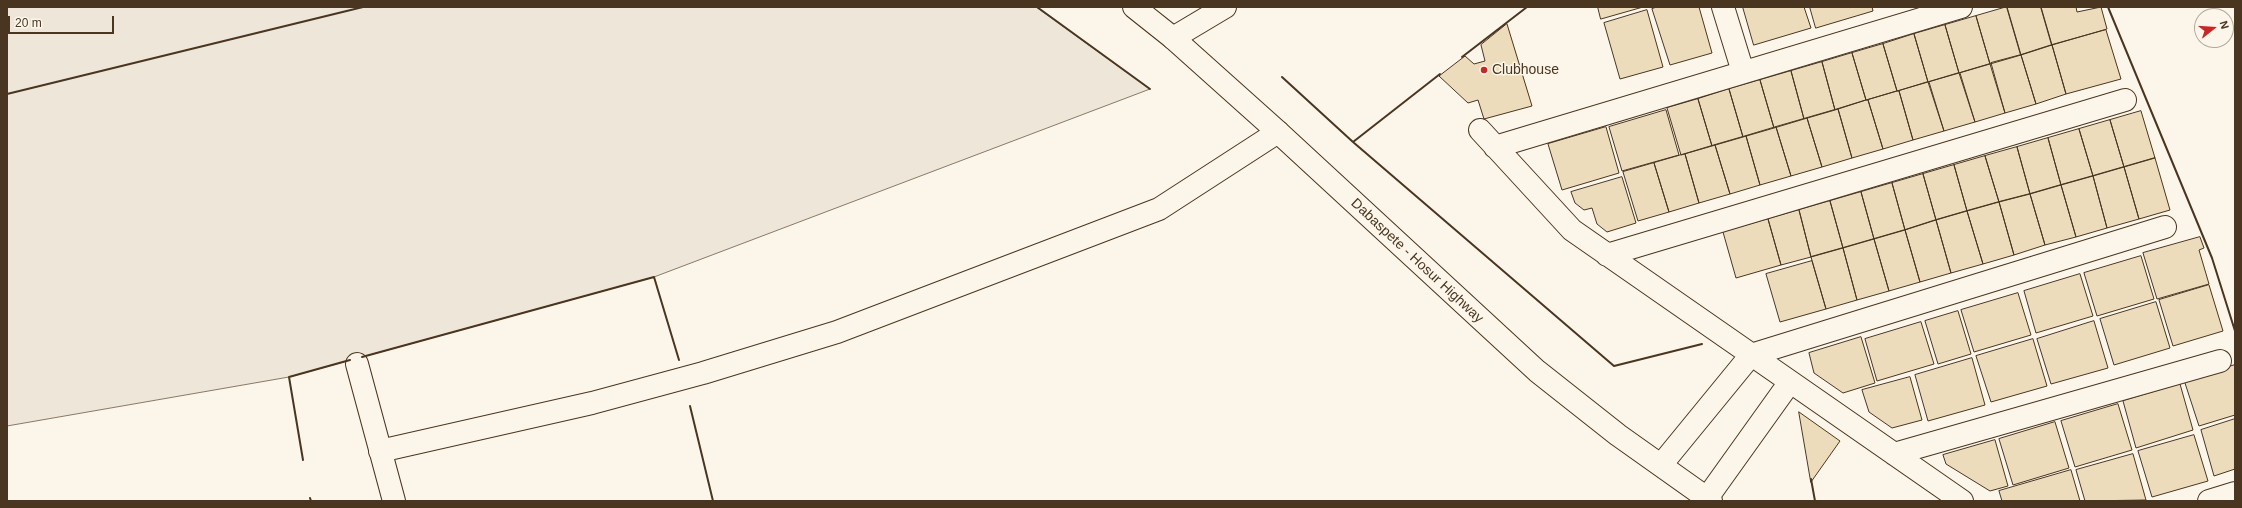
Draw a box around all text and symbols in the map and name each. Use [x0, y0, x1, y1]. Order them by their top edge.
scale bar [10, 8, 116, 34]
north arrow [2194, 8, 2234, 48]
text: 20 m [15, 16, 42, 30]
text: N [2218, 19, 2231, 30]
place label: Clubhouse [1492, 62, 1559, 78]
marker: Clubhouse [1479, 65, 1489, 75]
street label: Dabaspete - Hosur Highway [1347, 195, 1487, 327]

